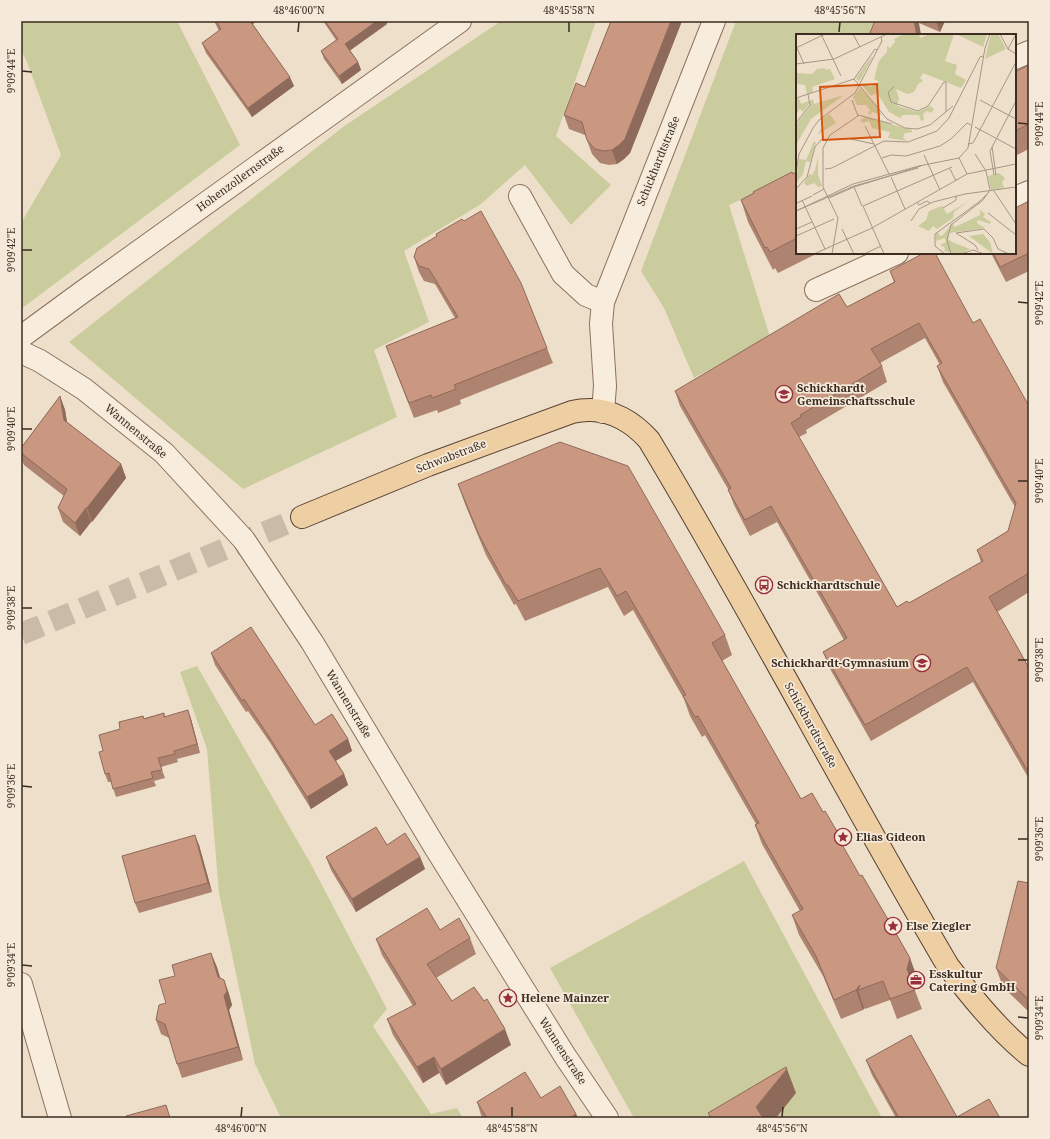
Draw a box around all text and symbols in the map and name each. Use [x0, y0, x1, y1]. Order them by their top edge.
text: 48°46'00"N [273, 3, 325, 17]
text: 48°45'58"N [543, 3, 595, 17]
text: 48°45'56"N [814, 3, 866, 17]
inset map [796, 34, 1016, 254]
text: 9°09'44"E [4, 49, 18, 93]
text: 9°09'44"E [1032, 102, 1046, 146]
street label: Schickhardtstraße [633, 114, 682, 208]
street label: Hohenzollernstraße [193, 141, 287, 215]
text: 9°09'42"E [4, 228, 18, 272]
text: 9°09'42"E [1032, 281, 1046, 325]
place label: Schickhardt Gemeinschaftsschule [797, 380, 915, 408]
school or university icon: Schickhardt Gemeinschaftsschule [774, 384, 794, 404]
street label: Wannenstraße [102, 400, 171, 461]
text: 9°09'40"E [4, 407, 18, 451]
street label: Schwabstraße [414, 435, 488, 476]
text: 9°09'40"E [1032, 459, 1046, 503]
bus stop icon: Schickhardtschule [754, 575, 774, 595]
place label: Schickhardtschule [777, 577, 880, 592]
text: 9°09'38"E [4, 586, 18, 630]
text: 9°09'38"E [1032, 638, 1046, 682]
school or university icon: Schickhardt-Gymnasium [912, 653, 932, 673]
place label: Schickhardt-Gymnasium [771, 655, 909, 670]
street label: Wannenstraße [323, 667, 376, 741]
street label: Schickhardtstraße [782, 679, 841, 770]
text: 9°09'36"E [4, 764, 18, 808]
text: 9°09'36"E [1032, 817, 1046, 861]
place icon: Elias Gideon [833, 827, 853, 847]
place label: Elias Gideon [856, 829, 926, 844]
place icon: Else Ziegler [883, 916, 903, 936]
place label: Else Ziegler [906, 918, 971, 933]
text: 9°09'34"E [4, 943, 18, 987]
place label: Esskultur Catering GmbH [929, 966, 1015, 994]
office icon: Esskultur Catering GmbH [906, 970, 926, 990]
place icon: Helene Mainzer [498, 988, 518, 1008]
place label: Helene Mainzer [521, 990, 609, 1005]
text: 9°09'34"E [1032, 996, 1046, 1040]
street label: Wannenstraße [536, 1014, 591, 1087]
text: 48°46'00"N [215, 1121, 267, 1135]
text: 48°45'58"N [486, 1121, 538, 1135]
text: 48°45'56"N [756, 1121, 808, 1135]

